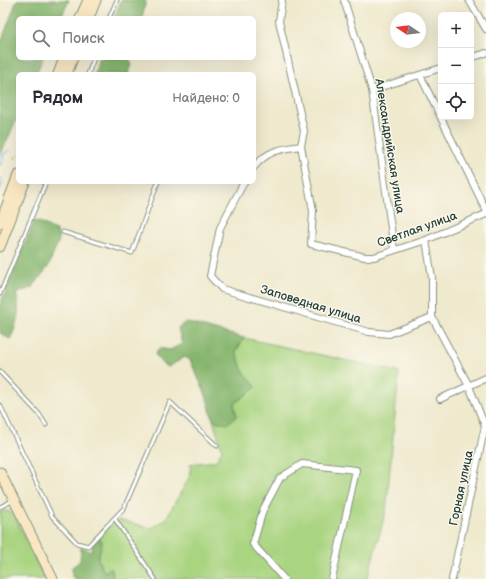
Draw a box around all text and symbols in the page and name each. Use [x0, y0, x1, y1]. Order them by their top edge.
north arrow [390, 12, 426, 48]
map controls [438, 12, 474, 120]
button: + [438, 12, 474, 48]
search box [16, 16, 256, 60]
icon: search [30, 27, 52, 49]
text: Поиск [62, 29, 105, 48]
button: − [438, 48, 474, 84]
street label: Александрийская улица [371, 76, 408, 215]
button: locate [438, 84, 474, 120]
text: Рядом [32, 88, 83, 108]
text: Найдено: 0 [172, 90, 240, 106]
street label: Светлая улица [375, 208, 459, 251]
street label: Заповедная улица [259, 282, 363, 327]
street label: Горная улица [446, 449, 477, 527]

